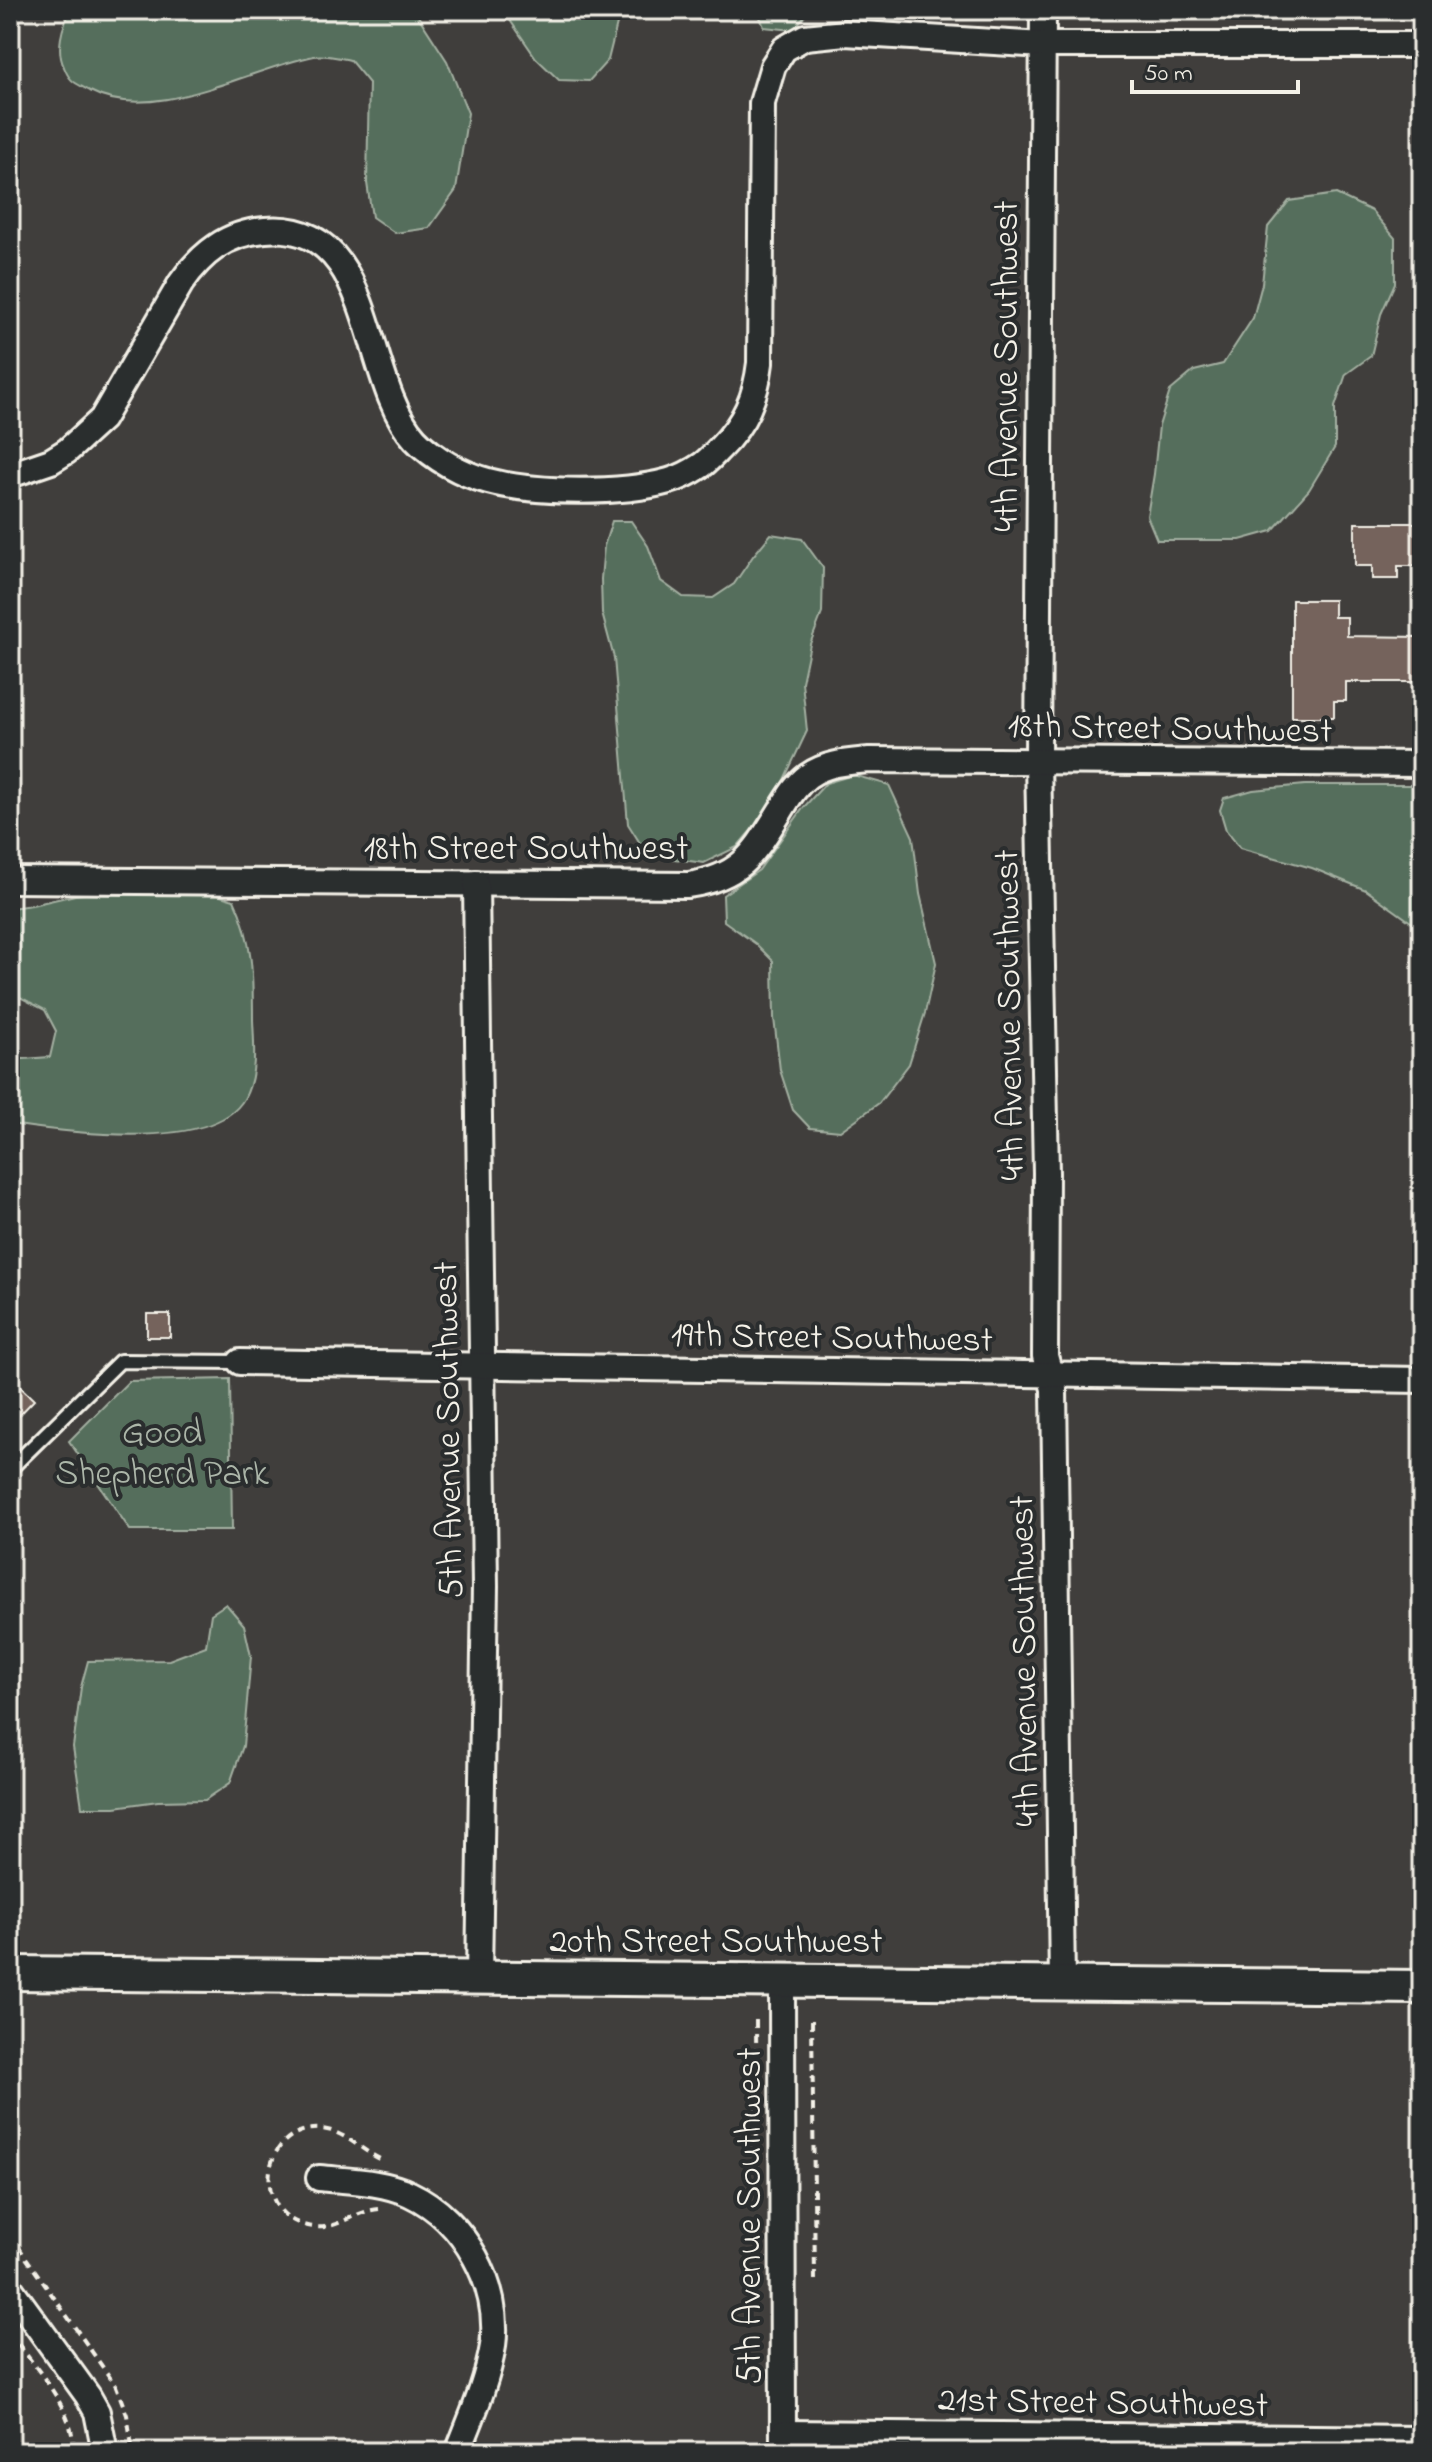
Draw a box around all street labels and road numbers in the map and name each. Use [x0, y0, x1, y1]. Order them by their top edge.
street label: 4th Avenue Southwest [982, 200, 1035, 532]
street label: 18th Street Southwest [1007, 701, 1333, 760]
street label: 18th Street Southwest [364, 824, 688, 877]
street label: 4th Avenue Southwest [982, 849, 1041, 1181]
street label: 5th Avenue Southwest [421, 1261, 480, 1599]
street label: 19th Street Southwest [671, 1310, 993, 1369]
street label: 4th Avenue Southwest [997, 1495, 1056, 1827]
street label: 20th Street Southwest [549, 1917, 883, 1970]
street label: 5th Avenue Southwest [725, 2047, 778, 2385]
street label: 21st Street Southwest [937, 2375, 1268, 2434]

